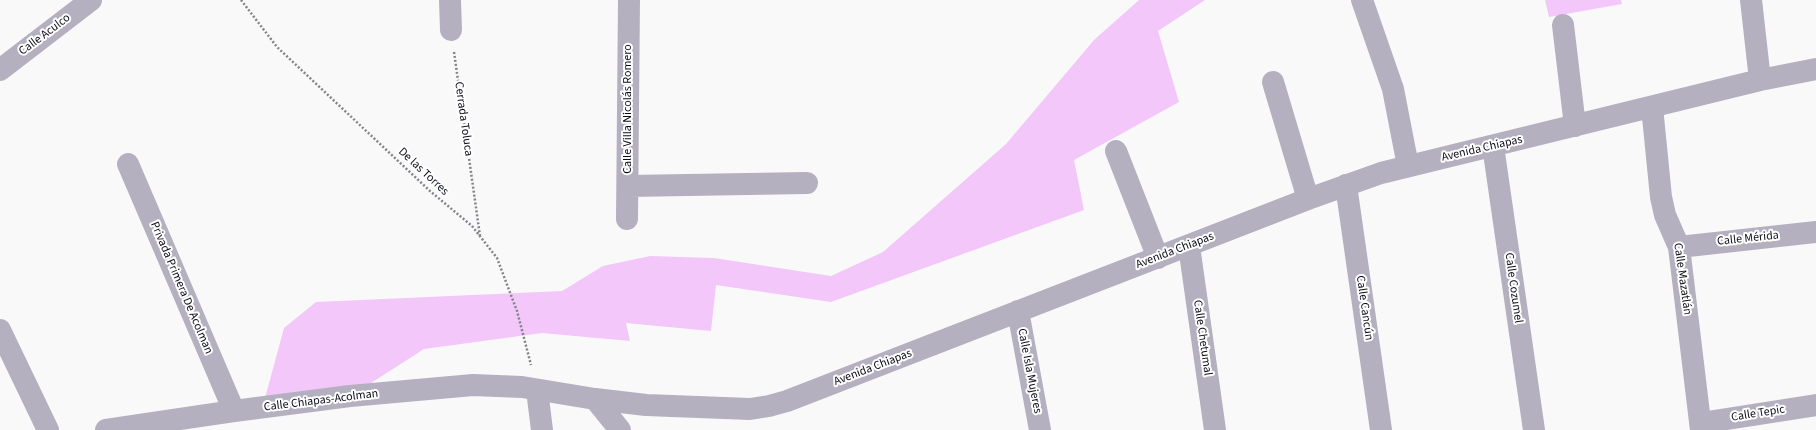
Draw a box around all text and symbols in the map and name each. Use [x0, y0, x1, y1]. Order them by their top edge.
street label: Calle Aculco [16, 11, 74, 59]
street label: Calle Villa Nicolás Romero [621, 44, 635, 174]
street label: Cerrada Toluca [451, 81, 475, 157]
street label: Avenida Chiapas [1440, 133, 1524, 165]
street label: De las Torres [395, 145, 451, 199]
street label: Privada Primera De Acolman [147, 220, 215, 356]
street label: Avenida Chiapas [1134, 229, 1216, 273]
street label: Calle Mérida [1716, 229, 1780, 249]
street label: Calle Mazatlán [1670, 242, 1694, 316]
street label: Calle Cozumel [1501, 252, 1525, 324]
street label: Calle Cancún [1352, 275, 1376, 341]
street label: Calle Chetumal [1190, 299, 1214, 377]
street label: Calle Isla Mujeres [1014, 327, 1044, 415]
street label: Avenida Chiapas [832, 346, 914, 390]
street label: Calle Chiapas-Acolman [263, 387, 379, 415]
street label: Calle Tepic [1730, 403, 1786, 425]

